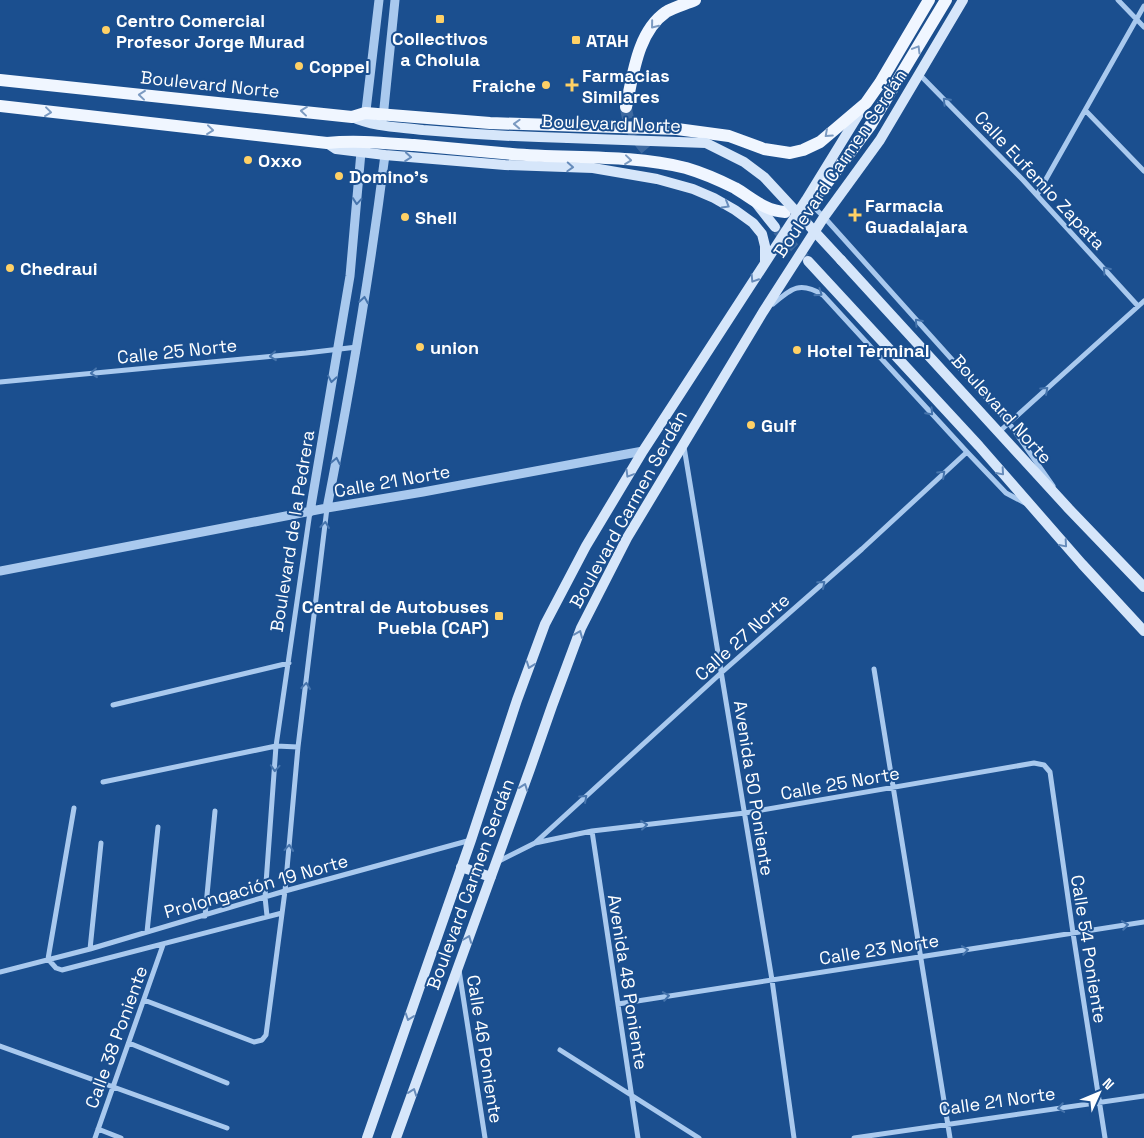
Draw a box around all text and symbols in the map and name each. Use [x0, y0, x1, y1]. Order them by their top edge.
place label: Centro Comercial Profesor Jorge Murad [116, 9, 305, 53]
marker: Collectivos a Cholula [434, 13, 446, 25]
one-way arrow [652, 19, 660, 28]
marker: Centro Comercial Profesor Jorge Murad [100, 24, 112, 36]
place label: Collectivos a Cholula [392, 27, 488, 71]
place label: ATAH [586, 29, 629, 52]
marker: ATAH [570, 34, 582, 46]
one-way arrow [910, 46, 920, 55]
place label: Coppel [309, 55, 370, 78]
marker: Coppel [293, 60, 305, 72]
place label: Farmacias Similares [582, 64, 670, 108]
street label: Boulevard Carmen Serdán [768, 64, 912, 262]
street label: Boulevard Norte [139, 65, 281, 103]
place label: Fraiche [472, 74, 536, 97]
marker: Fraiche [540, 79, 552, 91]
marker: Farmacias Similares [566, 79, 578, 91]
one-way arrow [138, 89, 146, 100]
one-way arrow [943, 98, 952, 107]
one-way arrow [45, 106, 53, 117]
one-way arrow [299, 106, 307, 117]
street label: Calle Eufemio Zapata [970, 106, 1110, 254]
street label: Boulevard Norte [541, 109, 681, 137]
one-way arrow [513, 119, 521, 130]
one-way arrow [206, 124, 214, 135]
one-way arrow [825, 128, 834, 137]
place label: Oxxo [258, 149, 302, 172]
one-way arrow [404, 152, 412, 163]
marker: Oxxo [242, 154, 254, 166]
one-way arrow [624, 154, 632, 165]
one-way arrow [566, 162, 574, 173]
place label: Domino's [349, 165, 428, 188]
marker: Domino's [333, 170, 345, 182]
place label: Farmacia Guadalajara [865, 194, 968, 238]
one-way arrow [352, 197, 363, 205]
one-way arrow [721, 199, 730, 209]
place label: Shell [415, 206, 457, 229]
marker: Farmacia Guadalajara [849, 209, 861, 221]
marker: Shell [399, 211, 411, 223]
place label: Chedraui [20, 257, 98, 280]
marker: Chedraui [4, 262, 16, 274]
one-way arrow [1103, 267, 1112, 276]
one-way arrow [751, 274, 761, 283]
one-way arrow [813, 287, 823, 296]
one-way arrow [359, 296, 369, 305]
one-way arrow [914, 318, 923, 327]
street label: Calle 25 Norte [116, 333, 238, 369]
place label: union [430, 336, 479, 359]
place label: Hotel Terminal [807, 339, 929, 362]
marker: union [414, 341, 426, 353]
marker: Hotel Terminal [791, 344, 803, 356]
street label: Boulevard Norte [947, 349, 1057, 469]
one-way arrow [269, 350, 277, 361]
one-way arrow [90, 367, 98, 378]
one-way arrow [328, 375, 338, 383]
one-way arrow [1040, 387, 1049, 396]
street label: Boulevard Carmen Serdán [564, 406, 692, 612]
one-way arrow [924, 406, 933, 415]
place label: Gulf [761, 414, 797, 437]
marker: Gulf [745, 419, 757, 431]
street label: Boulevard de la Pedrera [265, 428, 319, 634]
one-way arrow [331, 456, 341, 465]
street label: Calle 21 Norte [332, 459, 452, 503]
one-way arrow [995, 466, 1004, 475]
one-way arrow [625, 469, 635, 478]
one-way arrow [936, 471, 945, 480]
one-way arrow [319, 520, 330, 528]
one-way arrow [1058, 538, 1067, 547]
one-way arrow [817, 581, 826, 590]
street label: Calle 27 Norte [690, 588, 794, 686]
place label: Central de Autobuses Puebla (CAP) [302, 595, 489, 639]
marker: Central de Autobuses Puebla (CAP) [493, 610, 505, 622]
one-way arrow [573, 630, 584, 639]
one-way arrow [526, 660, 536, 669]
one-way arrow [300, 682, 311, 690]
street label: Avenida 50 Poniente [729, 699, 779, 877]
street label: Calle 25 Norte [779, 761, 901, 805]
one-way arrow [269, 764, 280, 772]
street label: Boulevard Carmen Serdán [421, 775, 519, 993]
one-way arrow [518, 783, 528, 792]
one-way arrow [579, 795, 588, 804]
one-way arrow [640, 820, 648, 831]
one-way arrow [283, 843, 294, 851]
street label: Prolongación 19 Norte [161, 849, 351, 923]
street label: Calle 54 Poniente [1066, 873, 1112, 1025]
street label: Avenida 48 Poniente [603, 893, 653, 1071]
one-way arrow [1121, 920, 1130, 930]
street label: Calle 23 Norte [818, 928, 940, 970]
one-way arrow [462, 935, 472, 944]
one-way arrow [961, 945, 969, 955]
street label: Calle 38 Poniente [80, 963, 152, 1111]
street label: Calle 46 Poniente [462, 973, 508, 1125]
one-way arrow [662, 991, 670, 1002]
one-way arrow [405, 1012, 415, 1021]
north arrow [1074, 1068, 1124, 1118]
text: N [1099, 1074, 1118, 1094]
street label: Calle 21 Norte [937, 1081, 1057, 1121]
one-way arrow [407, 1088, 417, 1097]
one-way arrow [1057, 1103, 1066, 1113]

